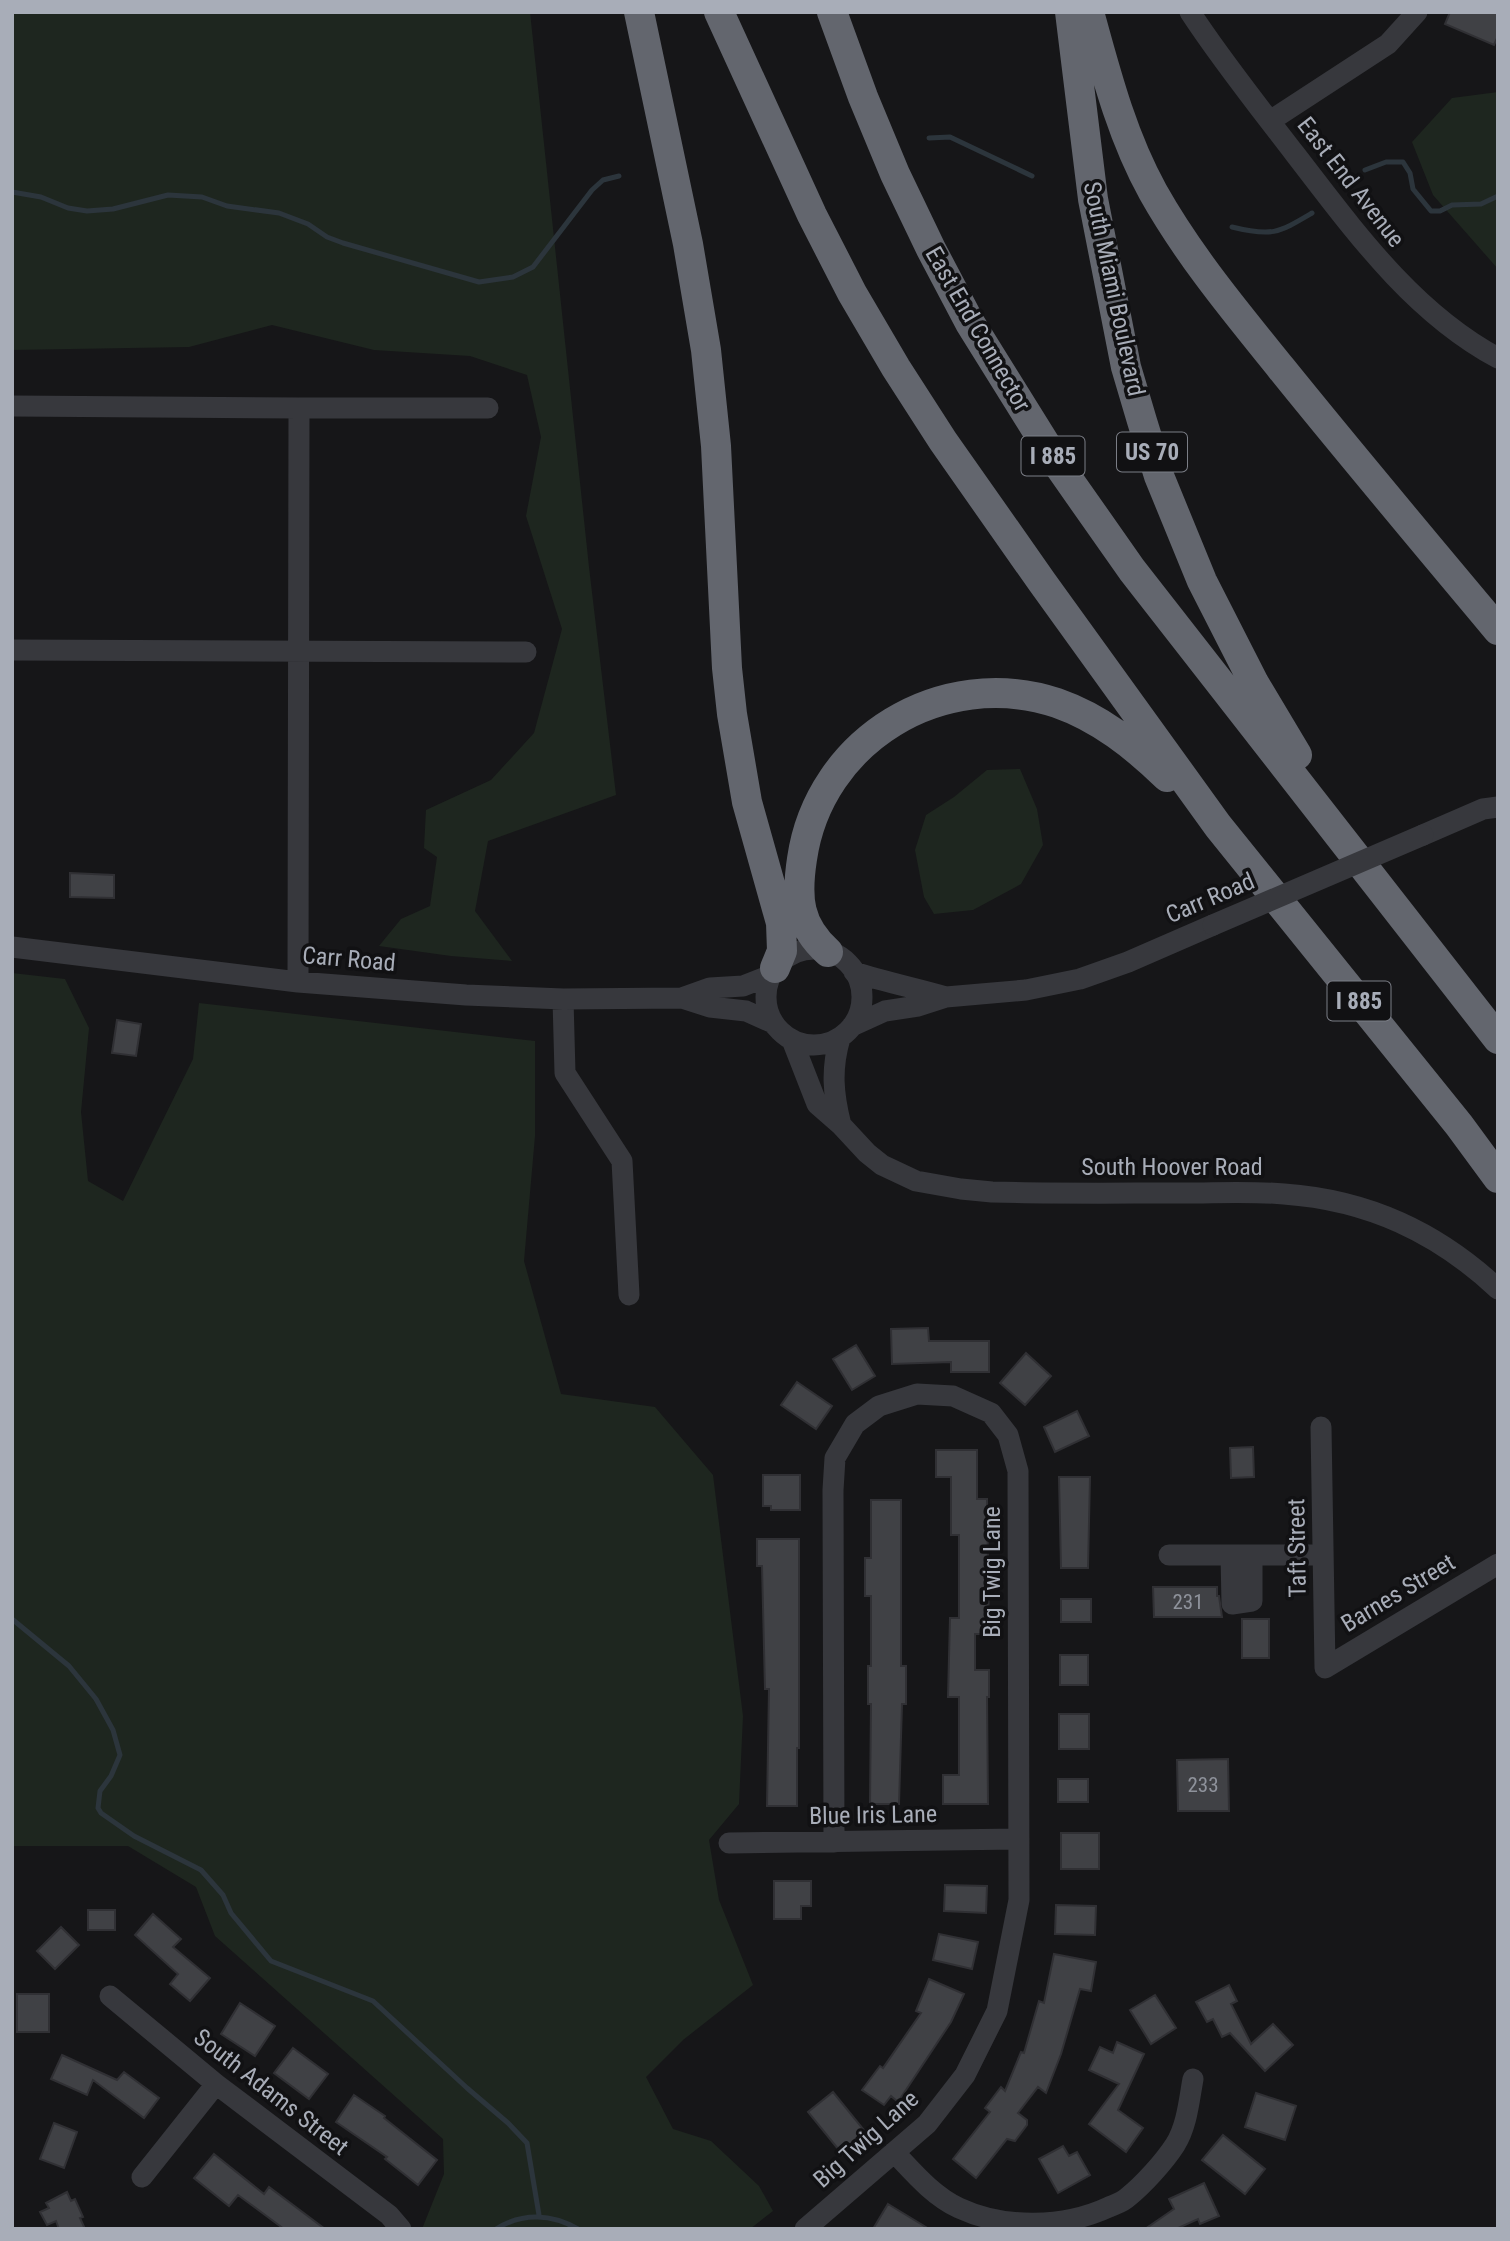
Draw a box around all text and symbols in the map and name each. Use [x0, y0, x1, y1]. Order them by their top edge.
street label: East End Avenue [1292, 112, 1410, 252]
street label: South Miami Boulevard [1078, 179, 1150, 399]
street label: East End Connector [920, 242, 1036, 416]
road number: US 70 [1117, 432, 1187, 472]
road number: I 885 [1021, 436, 1084, 476]
street label: Carr Road [1162, 867, 1258, 929]
street label: Carr Road [301, 941, 397, 977]
road number: I 885 [1328, 982, 1390, 1020]
street label: South Hoover Road [1081, 1153, 1263, 1181]
street label: Taft Street [1282, 1498, 1312, 1598]
street label: Big Twig Lane [978, 1506, 1006, 1638]
street label: Barnes Street [1336, 1548, 1460, 1638]
house number: 231 [1172, 1590, 1204, 1614]
house number: 233 [1187, 1773, 1219, 1797]
street label: Blue Iris Lane [809, 1800, 937, 1830]
street label: South Adams Street [188, 2023, 354, 2161]
street label: Big Twig Lane [808, 2085, 924, 2193]

